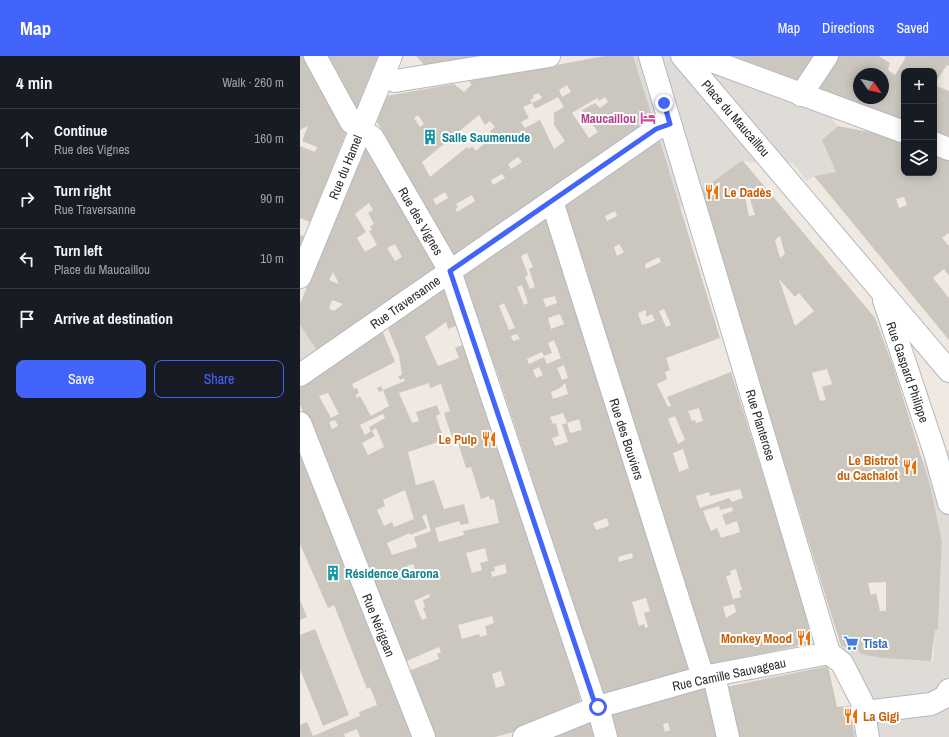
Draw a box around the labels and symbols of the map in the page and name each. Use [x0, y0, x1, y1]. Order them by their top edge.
north arrow [853, 68, 889, 104]
street label: Place du Maucaillou [698, 77, 774, 160]
route end [655, 94, 673, 112]
hotel icon: Maucaillou [639, 109, 657, 127]
place label: Maucaillou [581, 110, 636, 127]
building icon: Salle Saumenude [421, 128, 439, 146]
place label: Salle Saumenude [442, 129, 530, 146]
street label: Rue du Hamel [325, 132, 366, 202]
restaurant icon: Le Dadès [703, 183, 721, 201]
street label: Rue des Vignes [394, 184, 447, 258]
place label: Le Dadès [724, 184, 771, 201]
street label: Rue Traversanne [367, 272, 444, 333]
street label: Rue Gaspard Philippe [882, 320, 933, 425]
street label: Rue Planterose [742, 388, 779, 463]
street label: Rue des Bouviers [605, 396, 648, 482]
restaurant icon: Le Pulp [480, 430, 498, 448]
place label: Le Pulp [438, 431, 477, 448]
place label: Le Bistrot du Cachalot [837, 452, 898, 484]
restaurant icon: Le Bistrot du Cachalot [901, 458, 919, 476]
building icon: Résidence Garona [324, 564, 342, 582]
place label: Résidence Garona [345, 565, 439, 582]
street label: Rue Nérigean [358, 591, 399, 659]
restaurant icon: Monkey Mood [795, 629, 813, 647]
place label: Monkey Mood [721, 630, 792, 647]
supermarket icon: Tista [842, 634, 860, 652]
place label: Tista [863, 635, 888, 652]
street label: Rue Camille Sauvageau [671, 654, 787, 695]
route start [589, 698, 607, 716]
restaurant icon: La Gigi [842, 707, 860, 725]
place label: La Gigi [863, 708, 899, 725]

